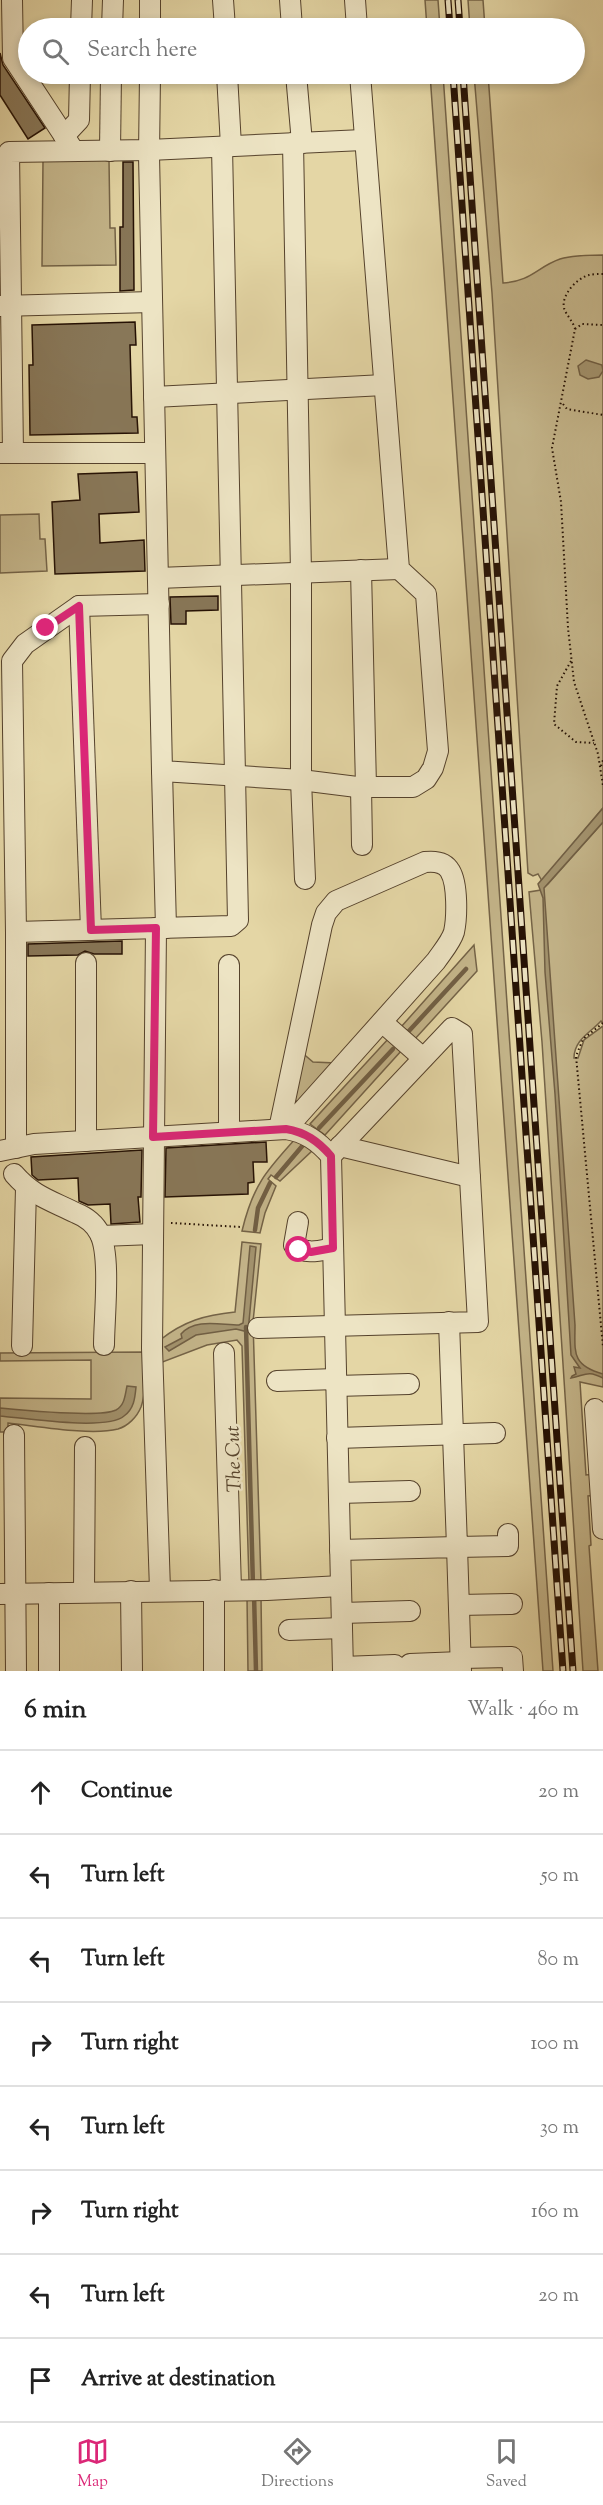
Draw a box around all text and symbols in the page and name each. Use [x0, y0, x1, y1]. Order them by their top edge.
search box [18, 18, 585, 84]
icon: search [39, 35, 72, 68]
text: Search here [87, 35, 197, 67]
route end [32, 614, 58, 640]
route start [285, 1236, 311, 1262]
water label: The Cut [219, 1425, 251, 1493]
text: 6 min [24, 1692, 87, 1729]
text: Walk · 460 m [467, 1696, 579, 1725]
icon: ahead [24, 1776, 57, 1809]
text: Continue [81, 1776, 172, 1808]
text: 20 m [538, 1778, 579, 1807]
icon: left [24, 1860, 57, 1893]
text: Turn left [81, 1860, 164, 1892]
text: 50 m [541, 1862, 579, 1891]
icon: left [24, 1944, 57, 1977]
text: Turn left [81, 1944, 164, 1976]
text: 80 m [538, 1946, 579, 1975]
icon: right [24, 2028, 57, 2061]
text: Turn right [81, 2028, 178, 2060]
text: 100 m [530, 2030, 579, 2059]
icon: left [24, 2112, 57, 2145]
text: Turn left [81, 2112, 164, 2144]
text: 30 m [540, 2114, 579, 2143]
icon: right [24, 2196, 57, 2229]
text: Turn right [81, 2196, 178, 2228]
text: 160 m [531, 2198, 579, 2227]
icon: left [24, 2280, 57, 2313]
text: Turn left [81, 2280, 164, 2312]
text: 20 m [538, 2282, 579, 2311]
icon: arrive [24, 2364, 57, 2397]
text: Arrive at destination [81, 2364, 276, 2396]
tab: Map [76, 2435, 109, 2494]
tab: Directions [261, 2435, 334, 2494]
tab: Saved [486, 2435, 527, 2494]

